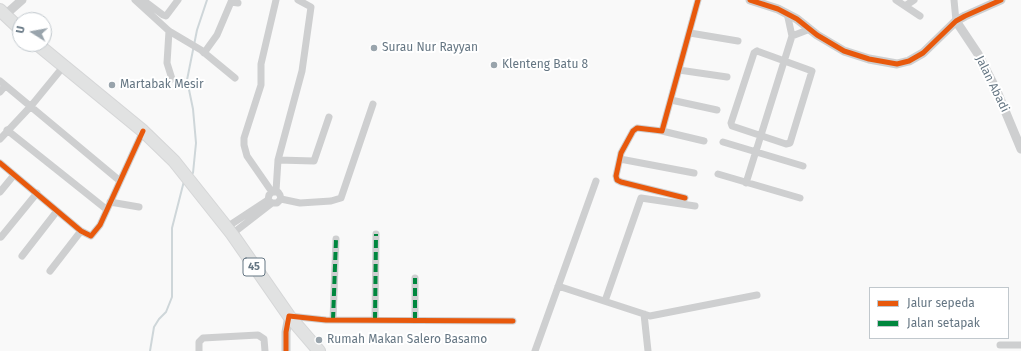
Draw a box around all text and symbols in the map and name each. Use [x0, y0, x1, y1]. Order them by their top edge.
north arrow [12, 12, 52, 52]
text: U [14, 25, 28, 35]
place label: Surau Nur Rayyan [382, 41, 478, 55]
marker: Surau Nur Rayyan [369, 43, 379, 53]
street label: Jalan Abadi [972, 53, 1012, 115]
place label: Klenteng Batu 8 [502, 58, 588, 72]
marker: Klenteng Batu 8 [489, 60, 499, 70]
place label: Martabak Mesir [120, 78, 204, 92]
marker: Martabak Mesir [107, 80, 117, 90]
road number: 45 [243, 258, 265, 276]
legend [869, 287, 1009, 339]
text: Jalur sepeda [907, 296, 975, 310]
text: Jalan setapak [907, 316, 980, 330]
place label: Rumah Makan Salero Basamo [327, 333, 487, 347]
marker: Rumah Makan Salero Basamo [314, 335, 324, 345]

